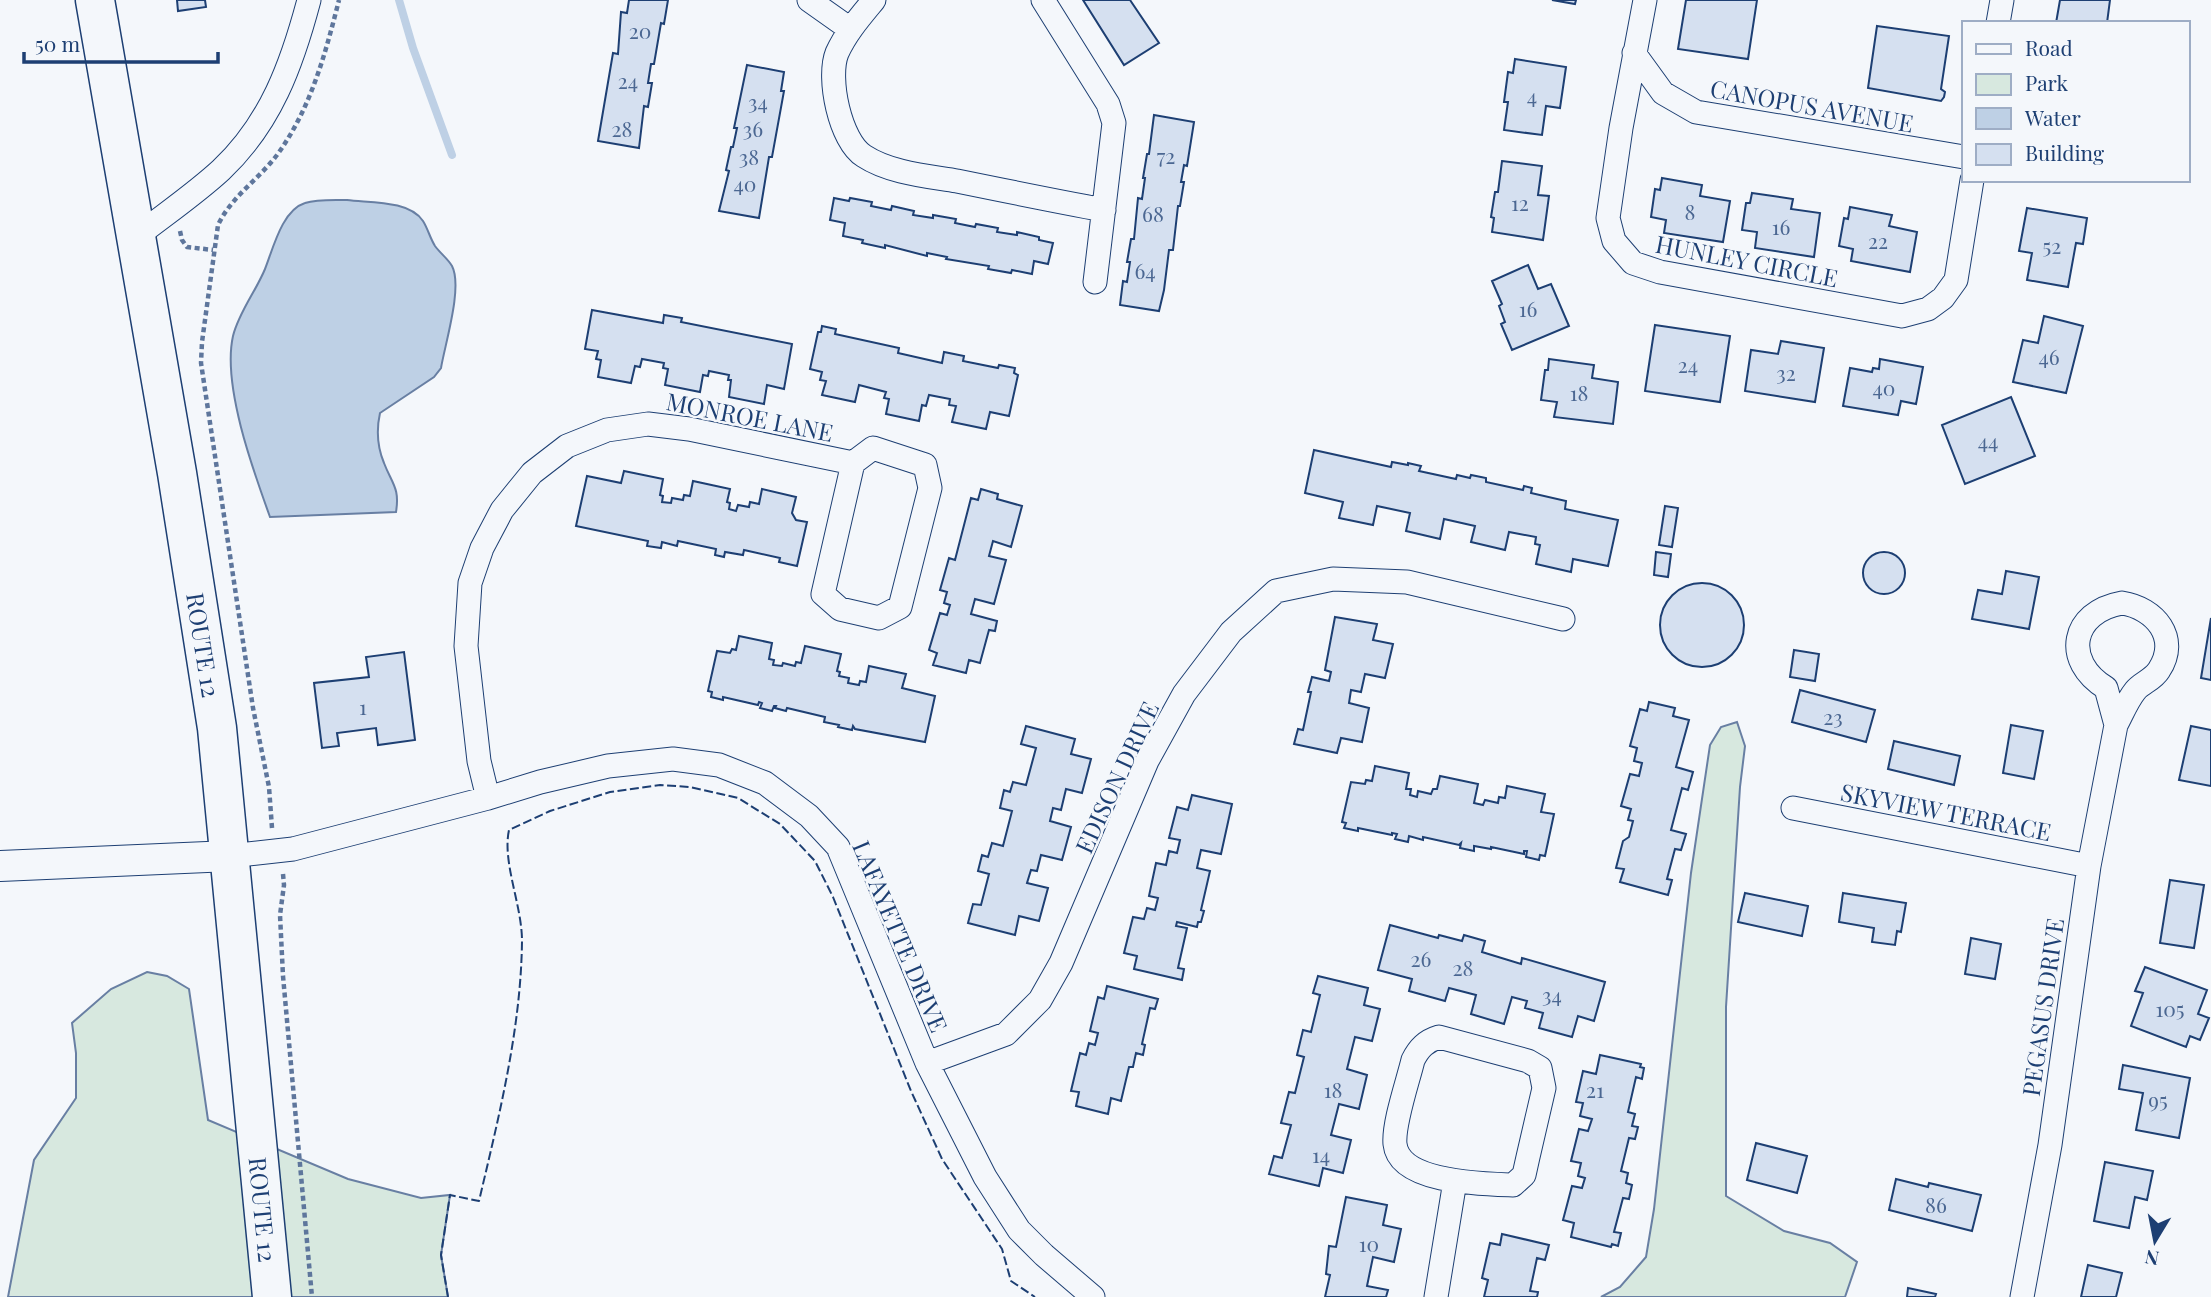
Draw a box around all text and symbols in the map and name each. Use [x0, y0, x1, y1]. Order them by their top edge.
house number: 20 [629, 16, 651, 44]
scale bar [24, 21, 219, 65]
legend [1962, 21, 2190, 182]
text: 50 m [35, 29, 81, 57]
text: Road [2025, 33, 2073, 61]
house number: 24 [618, 66, 638, 94]
text: Park [2025, 68, 2069, 96]
street label: CANOPUS AVENUE [1708, 71, 1916, 139]
house number: 4 [1527, 81, 1537, 109]
house number: 34 [748, 87, 768, 115]
text: Water [2024, 103, 2081, 131]
house number: 28 [612, 114, 632, 142]
house number: 36 [743, 114, 763, 142]
text: Building [2025, 138, 2104, 166]
house number: 72 [1157, 141, 1175, 169]
house number: 38 [739, 142, 759, 170]
house number: 40 [734, 169, 756, 197]
house number: 12 [1511, 188, 1529, 216]
house number: 8 [1685, 197, 1695, 225]
house number: 68 [1142, 199, 1164, 227]
house number: 16 [1772, 212, 1790, 240]
house number: 22 [1868, 226, 1888, 254]
street label: HUNLEY CIRCLE [1653, 227, 1841, 293]
house number: 52 [2043, 231, 2061, 259]
house number: 64 [1134, 256, 1156, 284]
house number: 16 [1519, 294, 1537, 322]
house number: 46 [2038, 342, 2060, 370]
house number: 24 [1678, 350, 1698, 378]
house number: 32 [1776, 358, 1796, 386]
house number: 40 [1873, 373, 1895, 401]
house number: 18 [1570, 378, 1588, 406]
street label: MONROE LANE [664, 384, 836, 448]
house number: 44 [1978, 426, 1998, 454]
street label: ROUTE 12 [180, 590, 228, 699]
house number: 1 [359, 692, 367, 720]
street label: EDISON DRIVE [1067, 696, 1165, 858]
house number: 23 [1823, 702, 1843, 730]
street label: SKYVIEW TERRACE [1838, 775, 2054, 847]
street label: LAFAYETTE DRIVE [846, 835, 956, 1037]
street label: PEGASUS DRIVE [2014, 916, 2070, 1098]
house number: 26 [1411, 944, 1432, 972]
house number: 28 [1453, 953, 1473, 981]
house number: 34 [1542, 980, 1562, 1008]
house number: 105 [2155, 994, 2185, 1022]
house number: 18 [1324, 1075, 1342, 1103]
house number: 21 [1586, 1075, 1604, 1103]
house number: 95 [2148, 1085, 2168, 1113]
house number: 14 [1312, 1140, 1330, 1168]
street label: ROUTE 12 [243, 1156, 285, 1264]
house number: 86 [1925, 1190, 1947, 1218]
north arrow [2120, 1206, 2190, 1276]
house number: 10 [1359, 1229, 1379, 1257]
text: N [2143, 1245, 2161, 1273]

